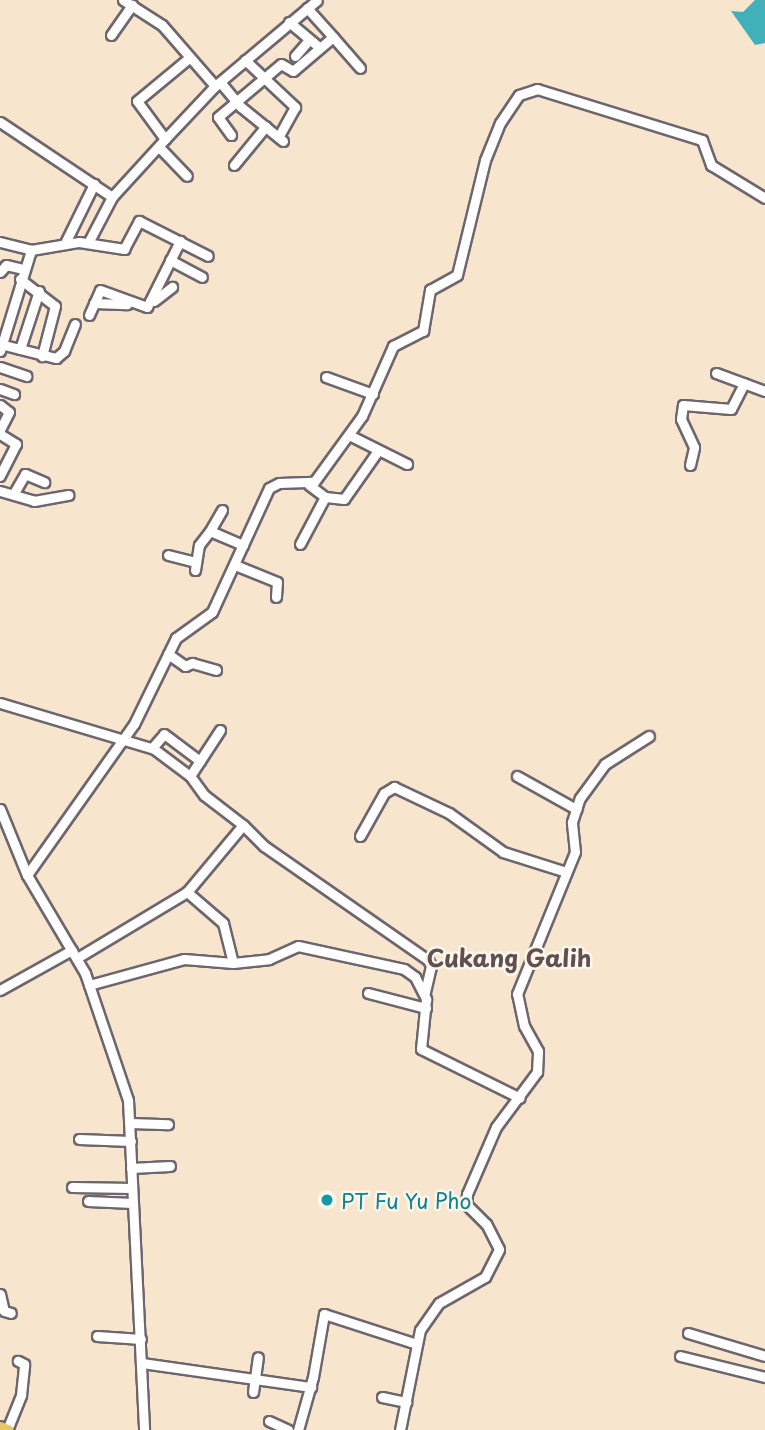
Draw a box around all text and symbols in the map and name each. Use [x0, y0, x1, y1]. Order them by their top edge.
district label: Cukang Galih [426, 944, 592, 972]
place label: PT Fu Yu Pho [341, 1187, 473, 1213]
marker: PT Fu Yu Pho [319, 1192, 335, 1208]

